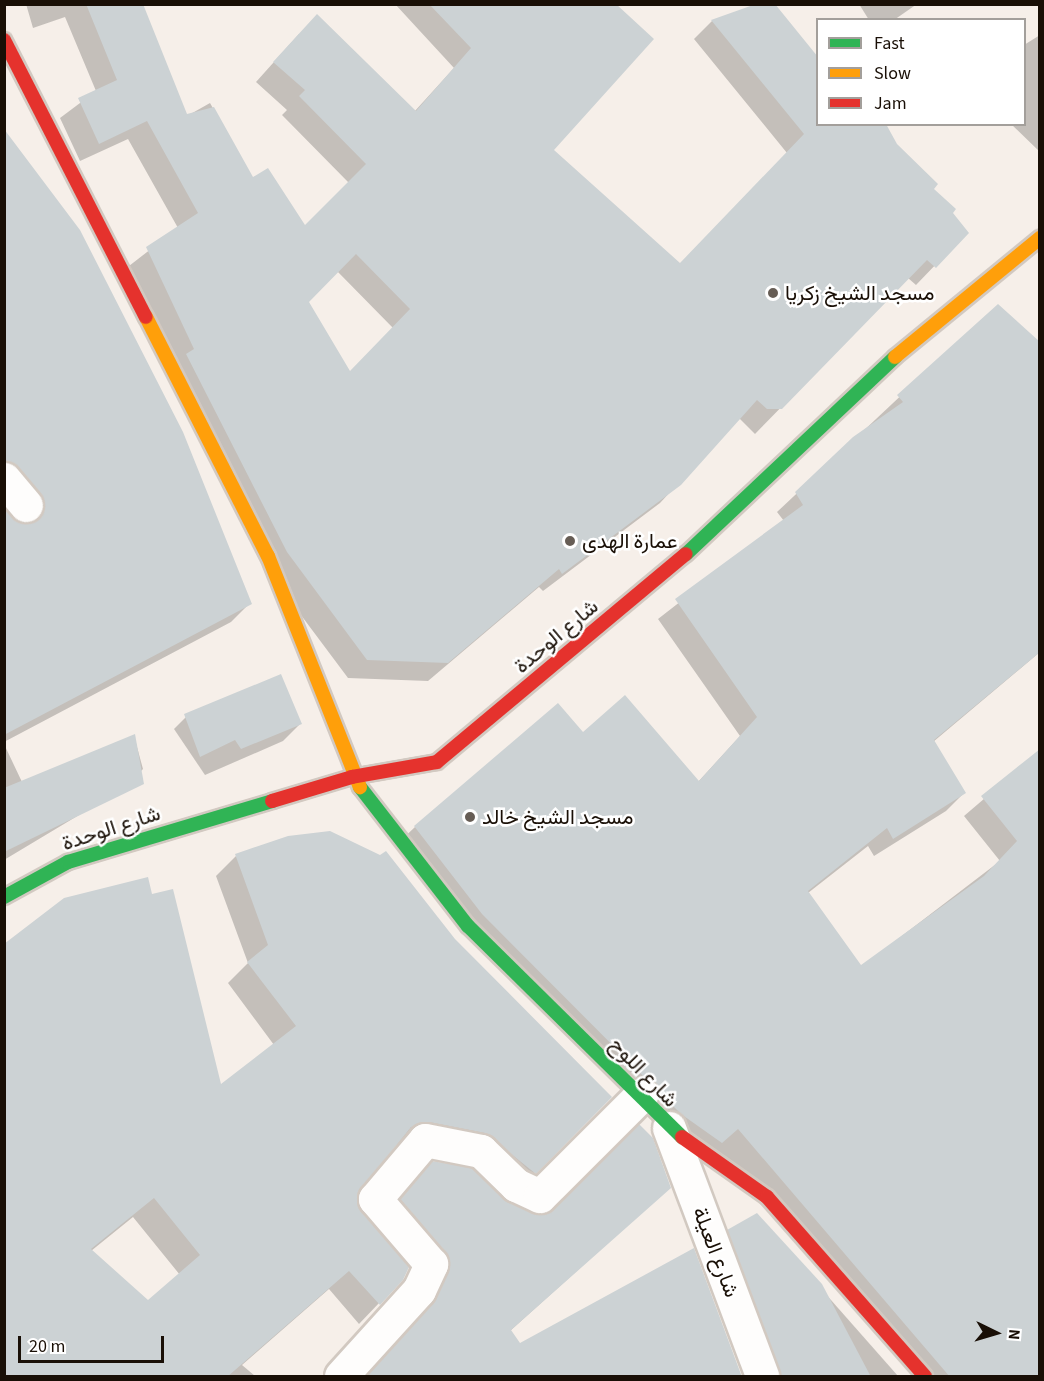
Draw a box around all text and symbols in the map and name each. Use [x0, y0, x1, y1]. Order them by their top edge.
legend [816, 18, 1026, 126]
text: Fast [874, 31, 905, 56]
text: Slow [874, 61, 911, 86]
text: Jam [874, 91, 907, 116]
place label: مسجد الشيخ زكريا [785, 280, 934, 306]
marker: مسجد الشيخ زكريا [766, 286, 780, 300]
place label: عمارة الهدى [582, 528, 677, 554]
marker: عمارة الهدى [563, 534, 577, 548]
street label: شارع الوحدة [509, 594, 603, 678]
street label: شارع الوحدة [59, 800, 163, 856]
place label: مسجد الشيخ خالد [482, 804, 633, 830]
marker: مسجد الشيخ خالد [463, 810, 477, 824]
street label: شارع اللوح [605, 1032, 683, 1112]
street label: شارع العيلة [687, 1203, 745, 1301]
north arrow [966, 1303, 1026, 1363]
scale bar [21, 1324, 166, 1362]
text: N [1003, 1328, 1025, 1341]
text: 20 m [29, 1334, 65, 1359]

